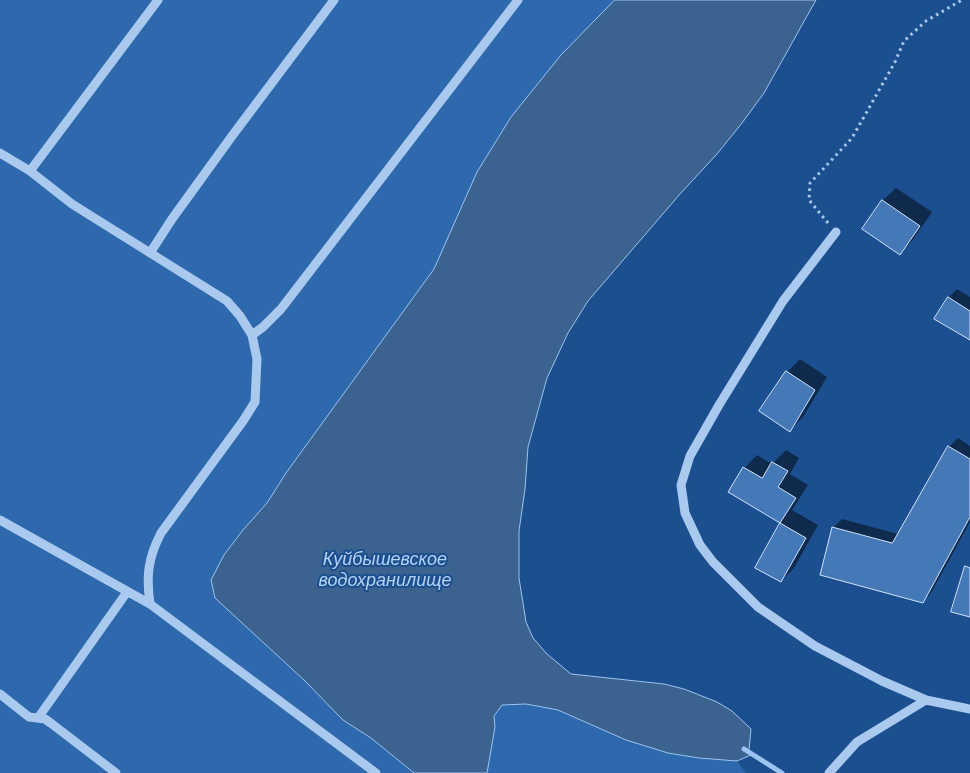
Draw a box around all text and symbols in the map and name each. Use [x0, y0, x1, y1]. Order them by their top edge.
water label: Куйбышевское водохранилище [318, 549, 452, 592]

